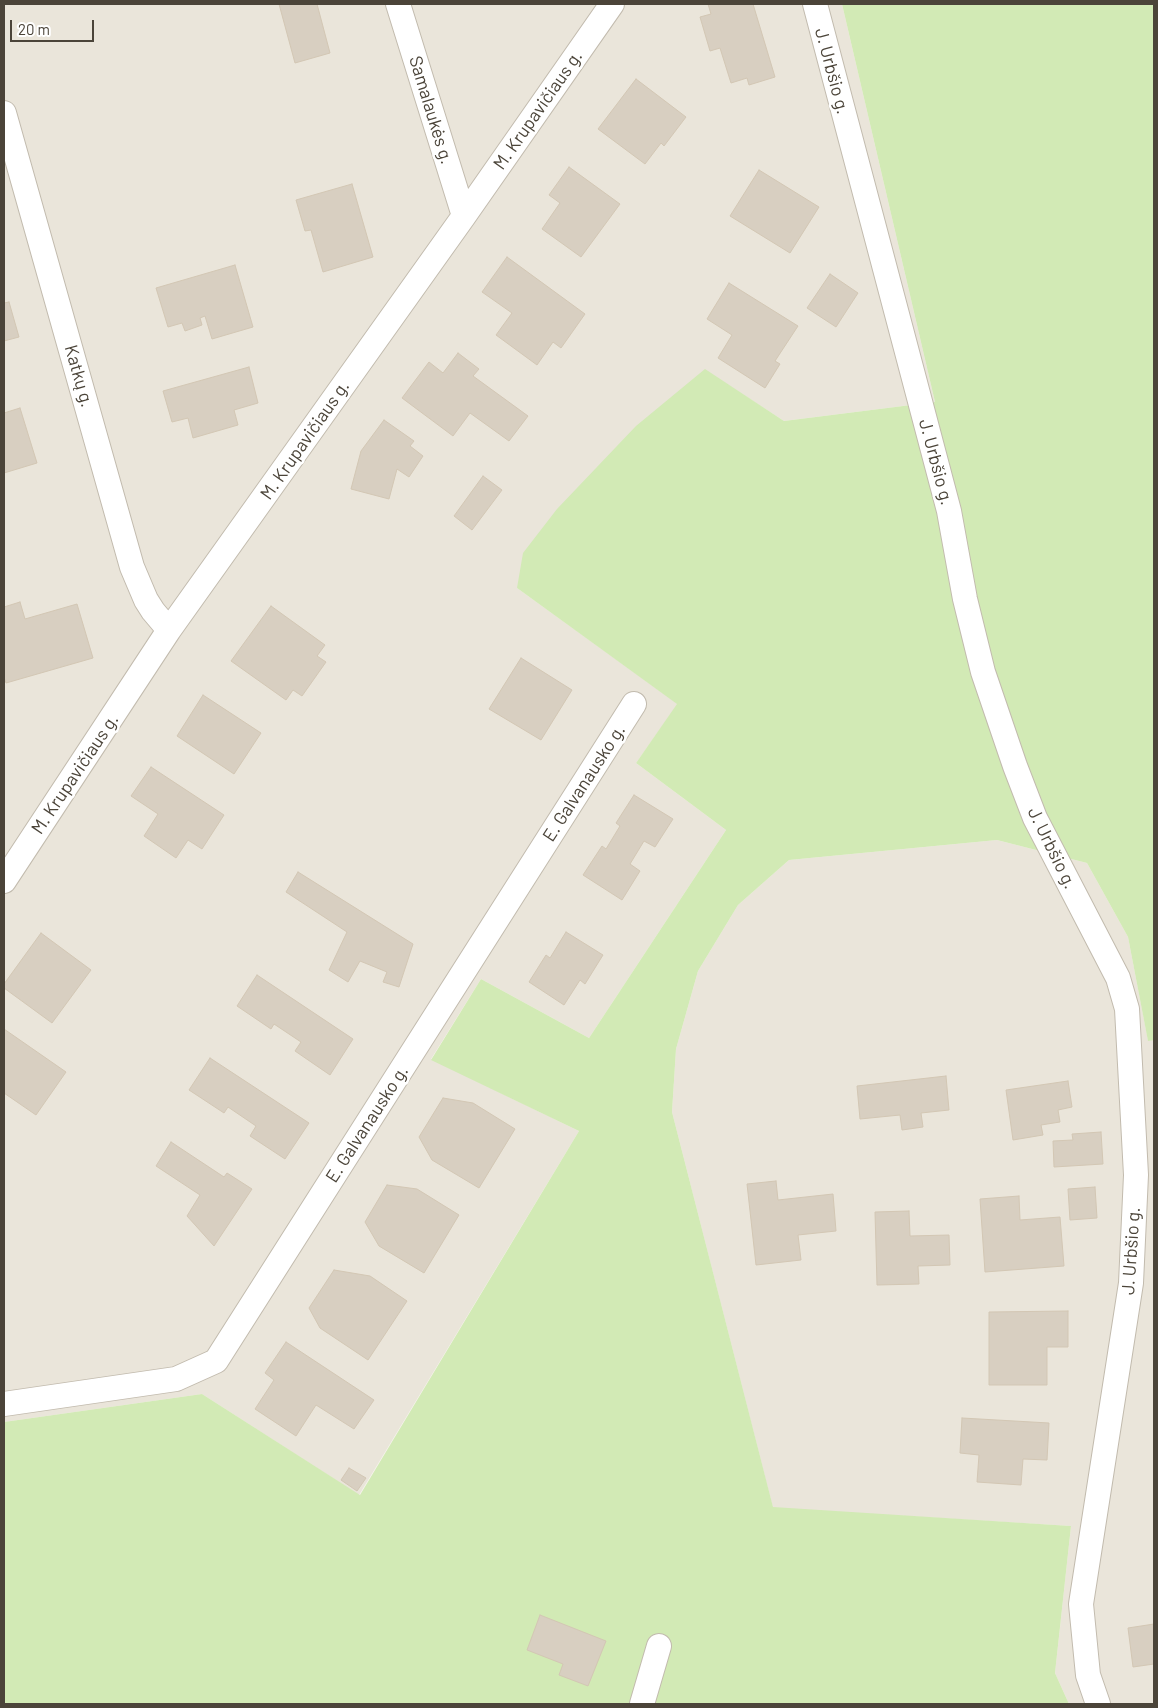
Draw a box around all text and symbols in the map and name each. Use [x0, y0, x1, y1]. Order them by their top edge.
scale bar [12, 10, 96, 42]
text: 20 m [18, 20, 50, 38]
street label: J. Urbšio g. [810, 26, 854, 116]
street label: M. Krupavičiaus g. [489, 46, 587, 174]
street label: Samalaukės g. [404, 53, 458, 167]
street label: Katkų g. [60, 342, 98, 410]
street label: M. Krupavičiaus g. [256, 376, 354, 504]
street label: J. Urbšio g. [914, 417, 958, 507]
street label: M. Krupavičiaus g. [27, 710, 123, 838]
street label: E. Galvanausko g. [538, 720, 630, 846]
street label: J. Urbšio g. [1023, 804, 1081, 892]
street label: E. Galvanausko g. [321, 1061, 413, 1187]
street label: J. Urbšio g. [1117, 1206, 1145, 1296]

